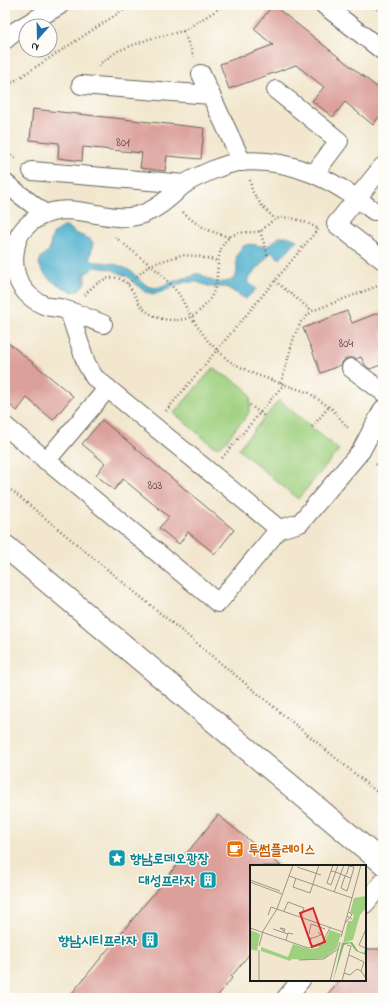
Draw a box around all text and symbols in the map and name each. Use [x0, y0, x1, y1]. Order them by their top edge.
north arrow [18, 18, 58, 58]
text: N [29, 38, 41, 55]
house number: 801 [116, 134, 130, 152]
house number: 804 [339, 335, 353, 353]
house number: 803 [148, 477, 162, 495]
cafe icon: 투썸플레이스 [225, 839, 245, 859]
place label: 투썸플레이스 [248, 840, 316, 861]
place icon: 향남로데오광장 [107, 848, 127, 868]
place label: 향남로데오광장 [129, 849, 210, 870]
inset map [250, 865, 366, 981]
building icon: 대성프라자 [198, 870, 218, 890]
place label: 대성프라자 [138, 871, 196, 892]
building icon: 향남시티프라자 [140, 930, 160, 950]
place label: 향남시티프라자 [57, 931, 138, 952]

